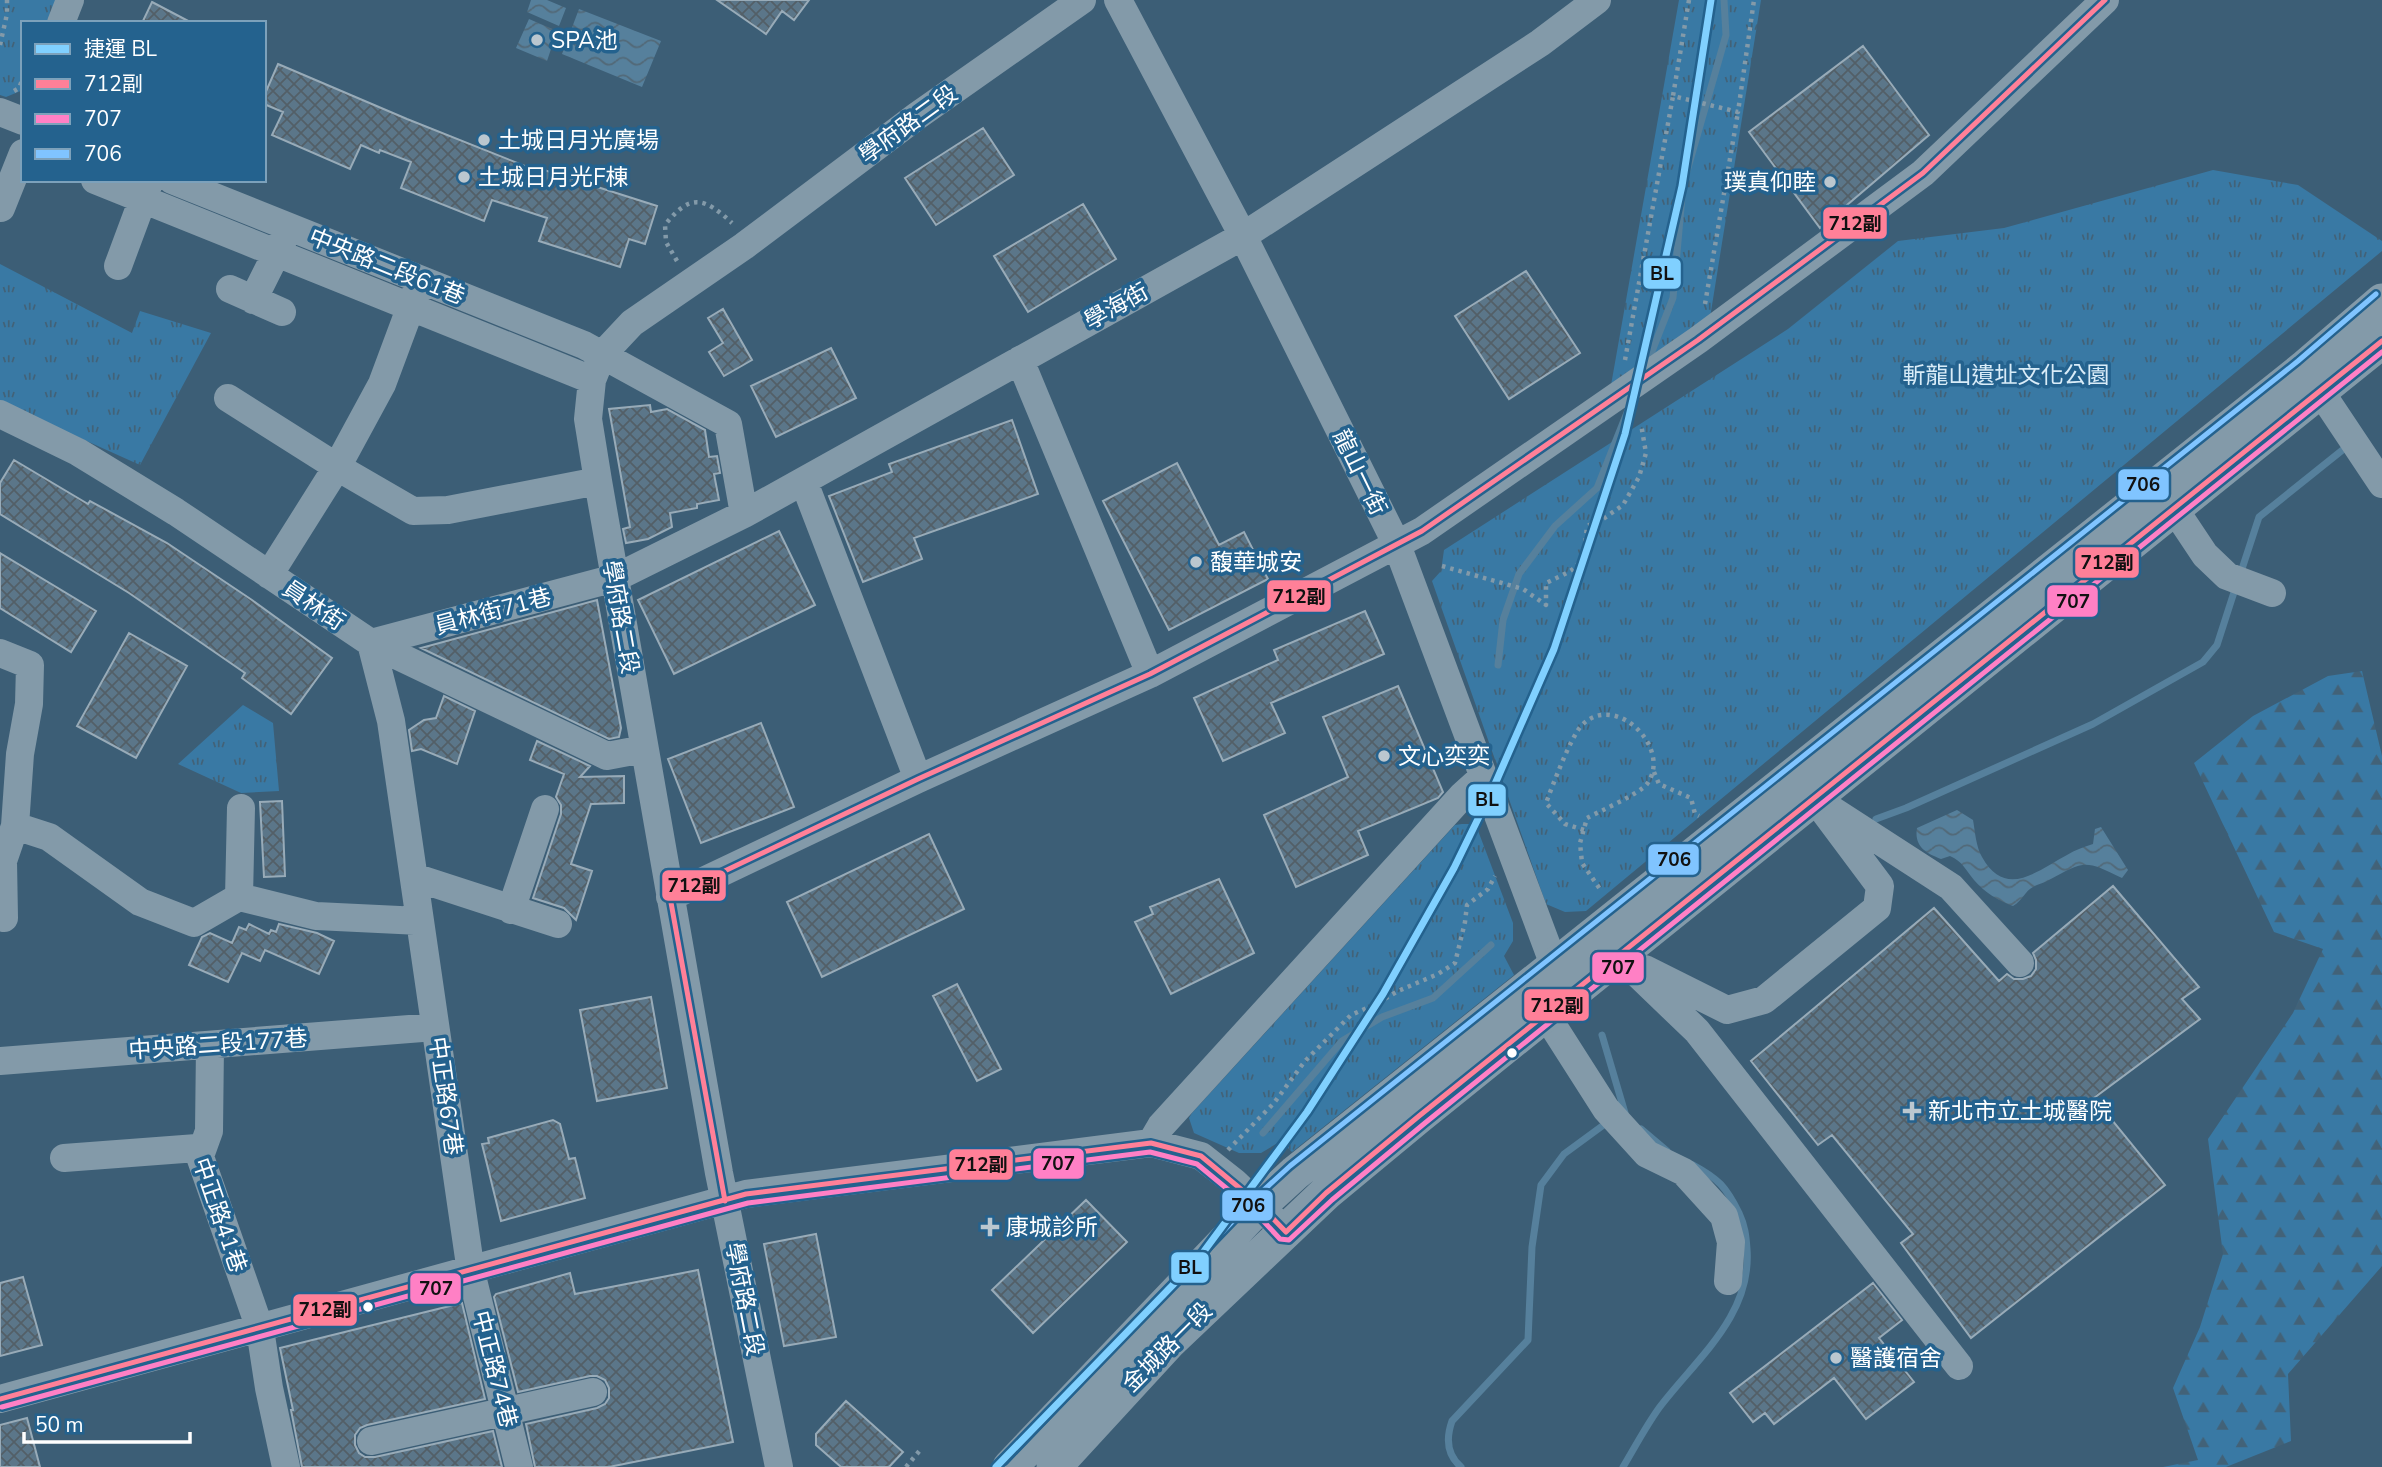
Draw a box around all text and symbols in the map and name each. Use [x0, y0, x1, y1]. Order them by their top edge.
legend [21, 21, 266, 182]
place label: SPA池 [551, 25, 618, 56]
marker: SPA池 [529, 32, 545, 48]
text: 捷運 BL [84, 35, 158, 63]
text: 712副 [84, 70, 143, 98]
street label: 學府路二段 [853, 78, 964, 171]
text: 707 [84, 105, 122, 133]
place label: 土城日月光廣場 [498, 125, 659, 156]
marker: 土城日月光廣場 [476, 132, 492, 148]
text: 706 [84, 140, 122, 168]
place label: 土城日月光F棟 [478, 162, 629, 193]
place label: 璞真仰睦 [1724, 167, 1816, 198]
marker: 土城日月光F棟 [456, 169, 472, 185]
marker: 璞真仰睦 [1822, 174, 1838, 190]
line badge: 712副 [1822, 206, 1888, 240]
text: 712副 [1828, 211, 1882, 237]
street label: 中央路二段61巷 [304, 221, 469, 312]
line badge: BL [1642, 257, 1682, 290]
text: BL [1650, 261, 1674, 287]
street label: 學海街 [1079, 276, 1154, 337]
park label: 斬龍山遺址文化公園 [1903, 360, 2110, 391]
street label: 龍山一街 [1325, 424, 1394, 520]
line badge: 706 [2117, 468, 2170, 501]
text: 706 [2126, 472, 2160, 498]
line badge: 712副 [2074, 546, 2140, 579]
place label: 馥華城安 [1210, 547, 1302, 578]
text: 712副 [2080, 550, 2134, 576]
marker: 馥華城安 [1188, 554, 1204, 570]
street label: 學府路二段 [595, 558, 646, 676]
street label: 員林街 [276, 573, 351, 638]
line badge: 712副 [1266, 579, 1332, 613]
street label: 員林街71巷 [431, 581, 555, 642]
text: 712副 [1272, 584, 1326, 610]
line badge: 707 [2046, 584, 2099, 618]
text: 707 [2056, 589, 2090, 615]
place label: 文心奕奕 [1398, 741, 1490, 772]
marker: 文心奕奕 [1376, 748, 1392, 764]
line badge: BL [1467, 783, 1507, 817]
text: BL [1475, 787, 1499, 813]
line badge: 706 [1647, 843, 1700, 876]
text: 706 [1657, 847, 1691, 873]
line badge: 712副 [661, 869, 727, 902]
text: 712副 [667, 873, 721, 899]
line badge: 707 [1591, 951, 1645, 984]
text: 707 [1601, 955, 1635, 981]
line badge: 712副 [1523, 988, 1590, 1022]
text: 712副 [1530, 993, 1584, 1019]
street label: 中央路二段177巷 [127, 1023, 309, 1066]
street label: 中正路67巷 [422, 1035, 469, 1157]
unlabelled marker [1505, 1046, 1519, 1060]
place label: 新北市立土城醫院 [1928, 1096, 2112, 1127]
marker: 新北市立土城醫院 [1902, 1101, 1922, 1121]
line badge: 707 [1032, 1147, 1085, 1180]
line badge: 712副 [948, 1148, 1014, 1181]
text: 707 [1041, 1151, 1075, 1177]
text: 712副 [954, 1152, 1008, 1178]
street label: 中正路41巷 [185, 1154, 254, 1277]
line badge: 706 [1221, 1189, 1274, 1222]
text: 706 [1231, 1193, 1265, 1219]
place label: 康城診所 [1006, 1212, 1098, 1243]
marker: 康城診所 [980, 1217, 1000, 1237]
street label: 學府路二段 [718, 1240, 771, 1358]
line badge: BL [1170, 1251, 1210, 1284]
text: BL [1178, 1255, 1202, 1281]
line badge: 707 [409, 1272, 462, 1305]
text: 707 [419, 1276, 453, 1302]
line badge: 712副 [292, 1293, 358, 1327]
street label: 金城路一段 [1116, 1296, 1219, 1399]
text: 712副 [298, 1297, 352, 1323]
unlabelled marker [361, 1300, 375, 1314]
street label: 中正路74巷 [465, 1307, 524, 1431]
place label: 醫護宿舍 [1850, 1343, 1942, 1374]
marker: 醫護宿舍 [1828, 1350, 1844, 1366]
scale bar [24, 1400, 191, 1444]
text: 50 m [35, 1411, 84, 1439]

